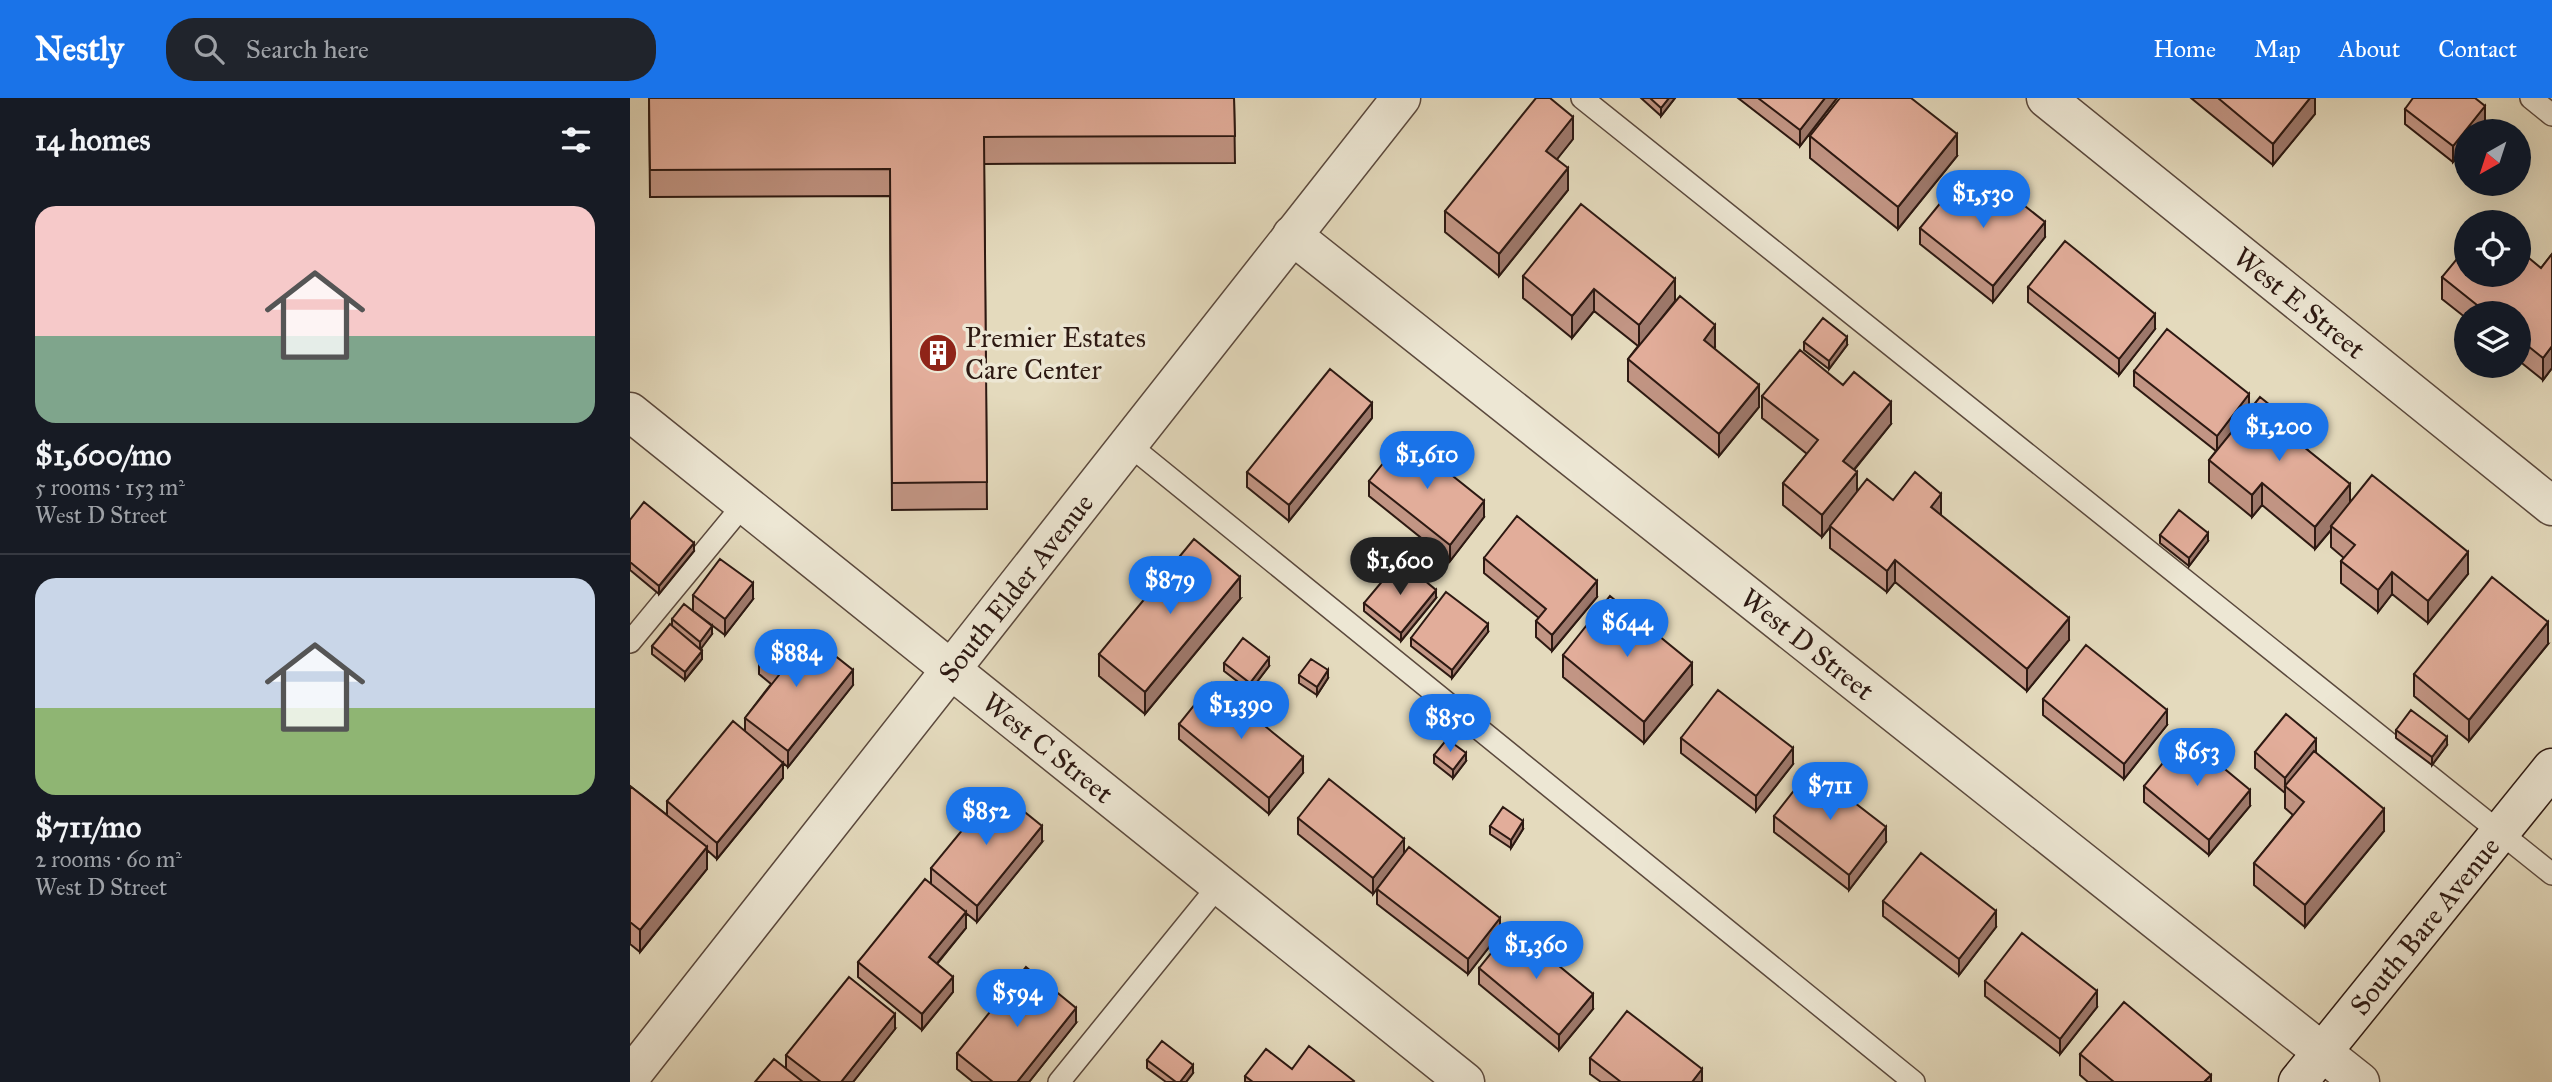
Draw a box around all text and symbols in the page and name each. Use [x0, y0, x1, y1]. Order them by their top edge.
search box [166, 18, 656, 81]
text: Nestly [35, 29, 124, 69]
icon: search [190, 30, 228, 68]
text: Search here [246, 33, 369, 65]
text: Home [2153, 34, 2216, 64]
text: Map [2254, 34, 2301, 64]
text: About [2339, 34, 2400, 64]
text: Contact [2438, 34, 2517, 64]
north arrow [2454, 119, 2530, 196]
map controls [2454, 119, 2531, 378]
icon: filters [557, 121, 595, 159]
text: 14 homes [35, 122, 150, 158]
pin: $1,530 [1926, 170, 2040, 230]
text: $1,530 [1952, 179, 2014, 207]
button: locate [2454, 210, 2531, 287]
street label: West E Street [2227, 239, 2372, 367]
icon: home [252, 252, 378, 378]
button: layers [2454, 301, 2531, 378]
place label: Premier Estates Care Center [965, 320, 1146, 387]
building icon: Premier Estates Care Center [917, 332, 959, 374]
pin: $1,200 [2222, 404, 2336, 463]
text: $1,200 [2246, 412, 2312, 440]
pin: $1,610 [1370, 432, 1484, 491]
text: $1,600/mo [35, 437, 171, 473]
text: $1,610 [1396, 440, 1458, 468]
text: 5 rooms · 153 m² [35, 473, 185, 501]
street label: South Elder Avenue [931, 486, 1101, 689]
text: West D Street [35, 501, 167, 529]
pin: $1,600 [1343, 538, 1457, 597]
text: $1,600 [1366, 546, 1434, 574]
pin: $879 [1129, 556, 1211, 616]
text: $879 [1145, 565, 1195, 593]
street label: West D Street [1733, 581, 1881, 708]
pin: $644 [1586, 600, 1668, 659]
text: $644 [1601, 608, 1653, 636]
icon: home [252, 624, 378, 750]
pin: $884 [755, 630, 837, 689]
text: $884 [770, 638, 822, 666]
pin: $1,390 [1184, 682, 1298, 741]
street label: West C Street [975, 685, 1120, 811]
text: $1,390 [1209, 690, 1273, 718]
pin: $850 [1409, 694, 1491, 754]
text: $850 [1425, 703, 1475, 731]
pin: $653 [2156, 728, 2238, 788]
text: $653 [2174, 737, 2220, 765]
pin: $711 [1789, 762, 1871, 822]
text: $711 [1808, 771, 1852, 799]
pin: $852 [945, 788, 1027, 847]
text: $852 [962, 796, 1010, 824]
text: $711/mo [35, 809, 141, 845]
street label: South Bare Avenue [2342, 830, 2507, 1022]
text: 2 rooms · 60 m² [35, 845, 182, 873]
text: West D Street [35, 873, 167, 901]
pin: $1,360 [1479, 922, 1593, 981]
text: $1,360 [1504, 930, 1568, 958]
pin: $594 [976, 970, 1058, 1029]
text: $594 [992, 978, 1042, 1006]

